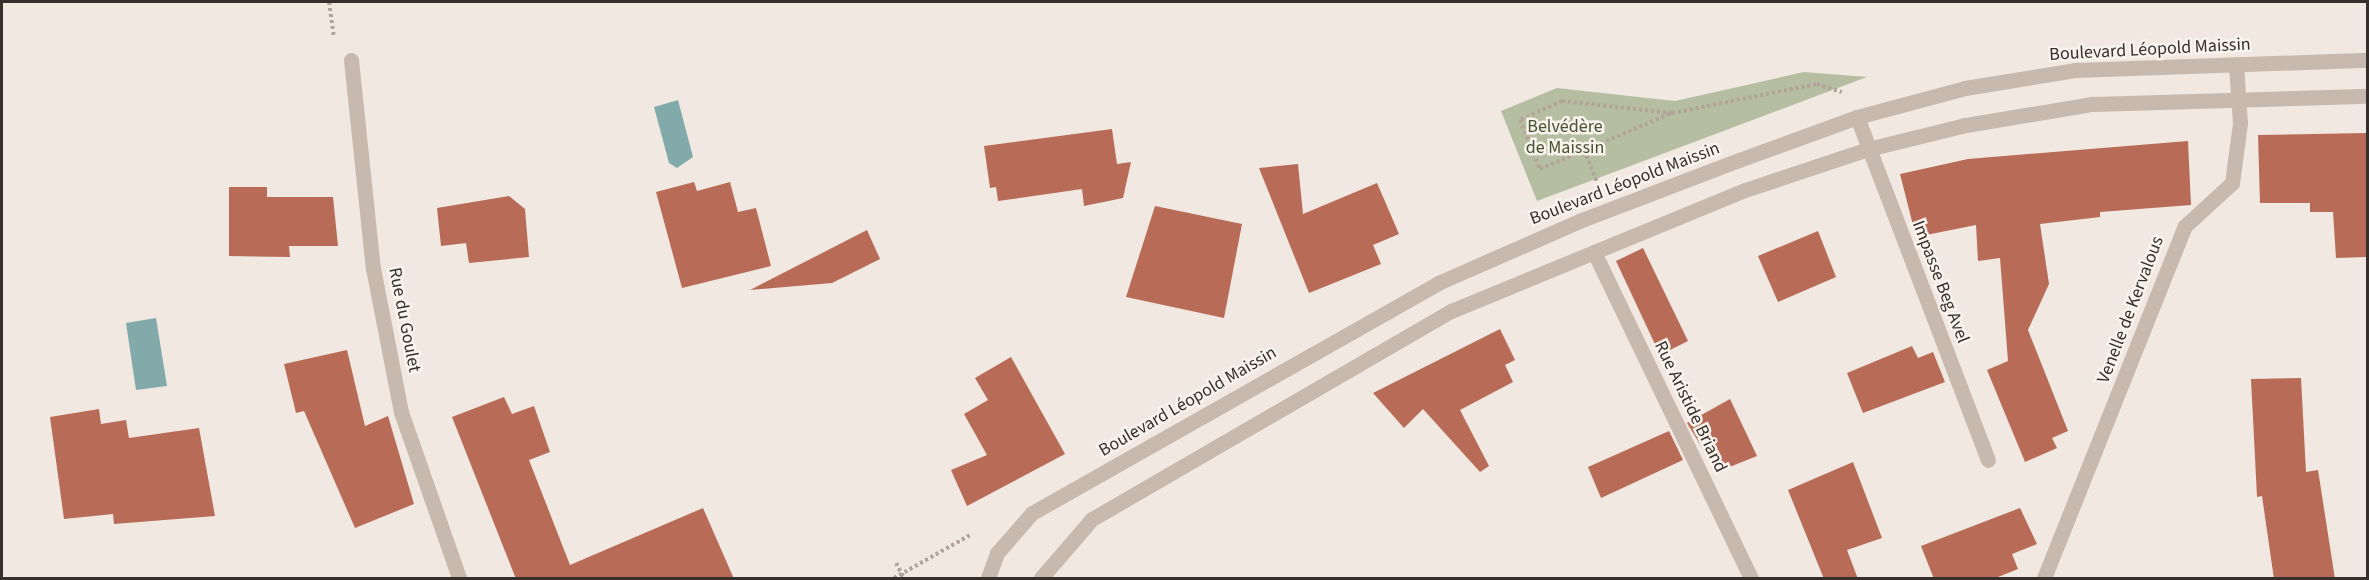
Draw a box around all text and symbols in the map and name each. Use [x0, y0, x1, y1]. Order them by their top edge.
street label: Boulevard Léopold Maissin [2049, 34, 2251, 66]
park label: Belvédère de Maissin [1526, 117, 1604, 160]
street label: Boulevard Léopold Maissin [1527, 138, 1723, 230]
street label: Impasse Beg Avel [1907, 218, 1973, 346]
street label: Venelle de Kervalous [2093, 233, 2169, 387]
street label: Rue du Goulet [383, 266, 425, 374]
street label: Rue Aristide Briand [1649, 338, 1731, 476]
street label: Boulevard Léopold Maissin [1095, 342, 1281, 462]

